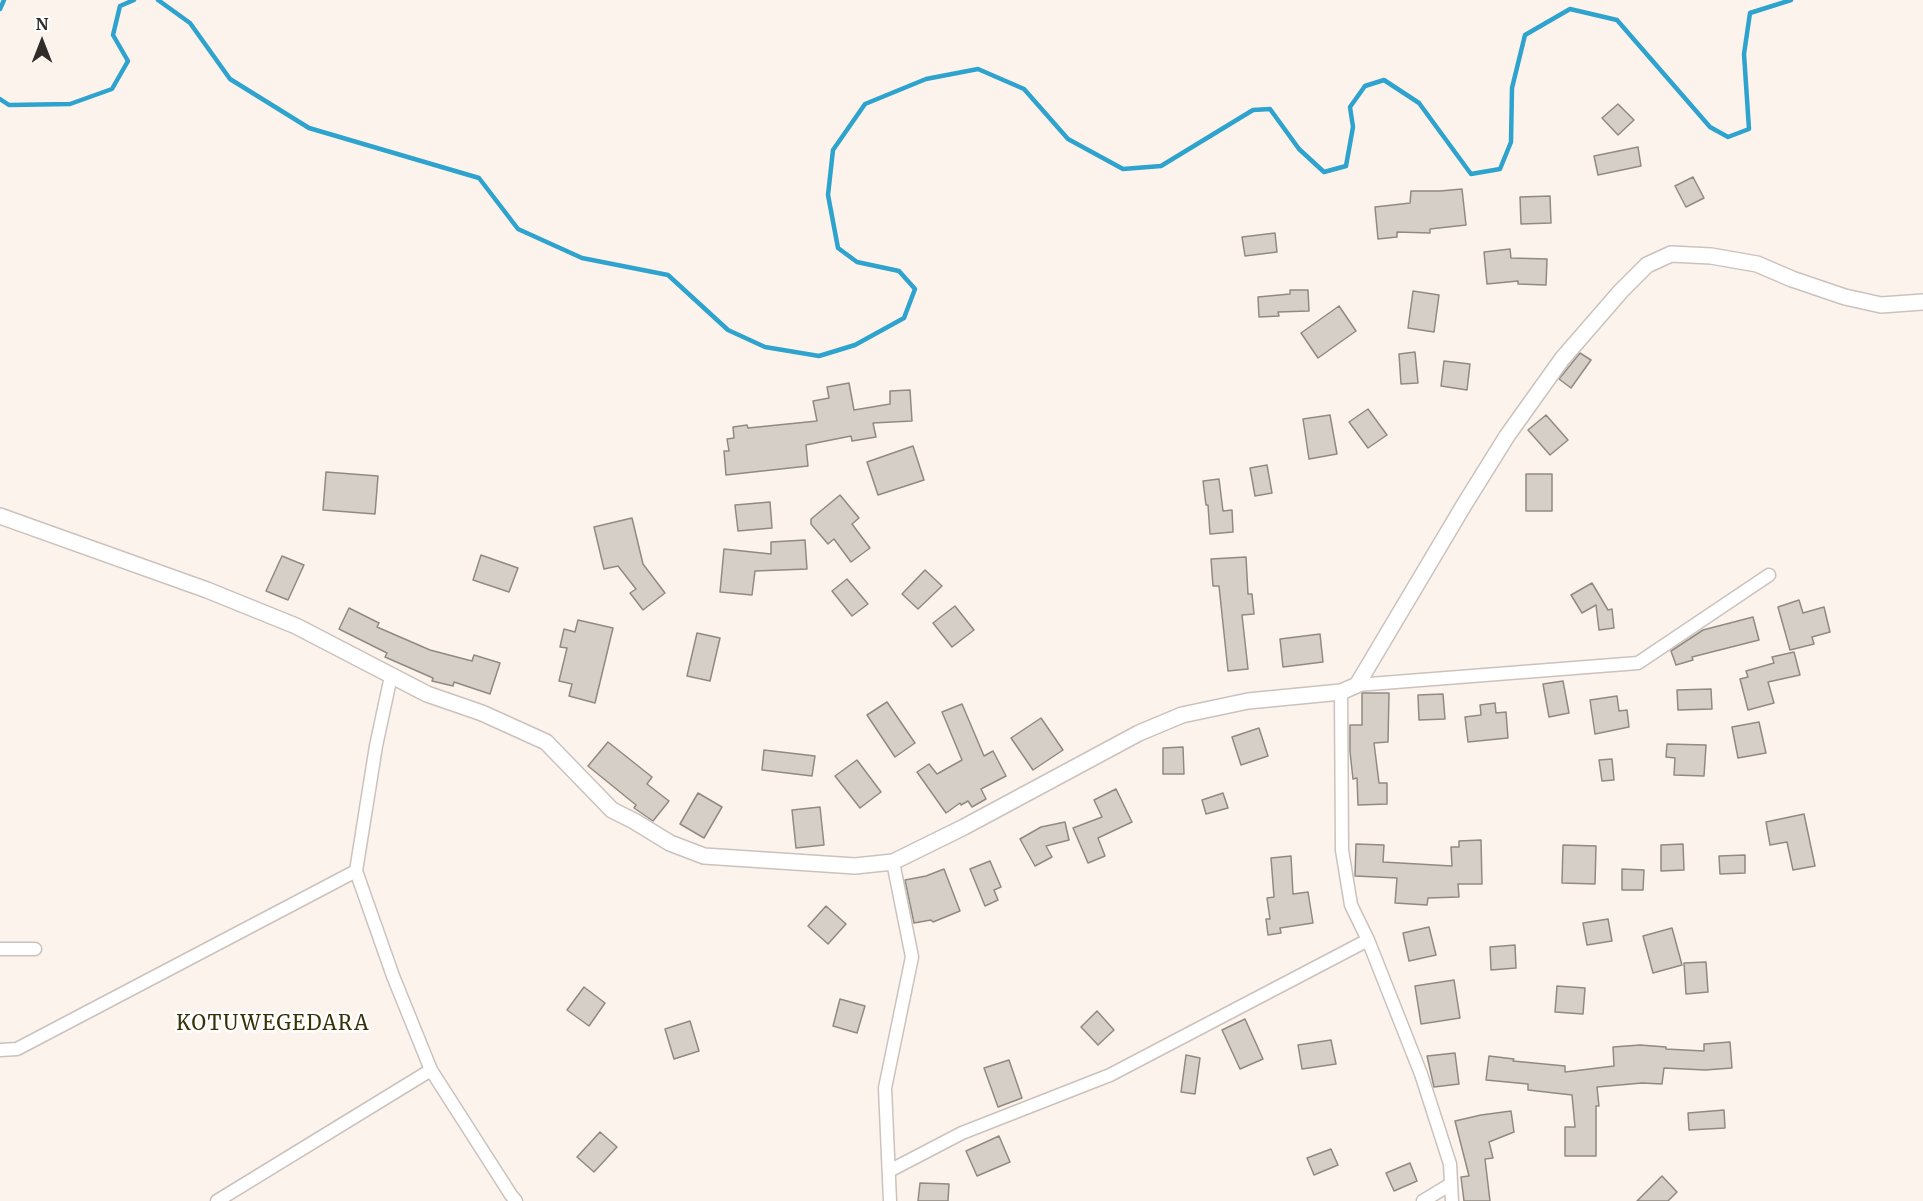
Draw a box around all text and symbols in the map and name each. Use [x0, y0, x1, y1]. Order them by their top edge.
north arrow [12, 12, 72, 72]
text: N [36, 14, 48, 34]
district label: KOTUWEGEDARA [176, 1012, 370, 1036]

